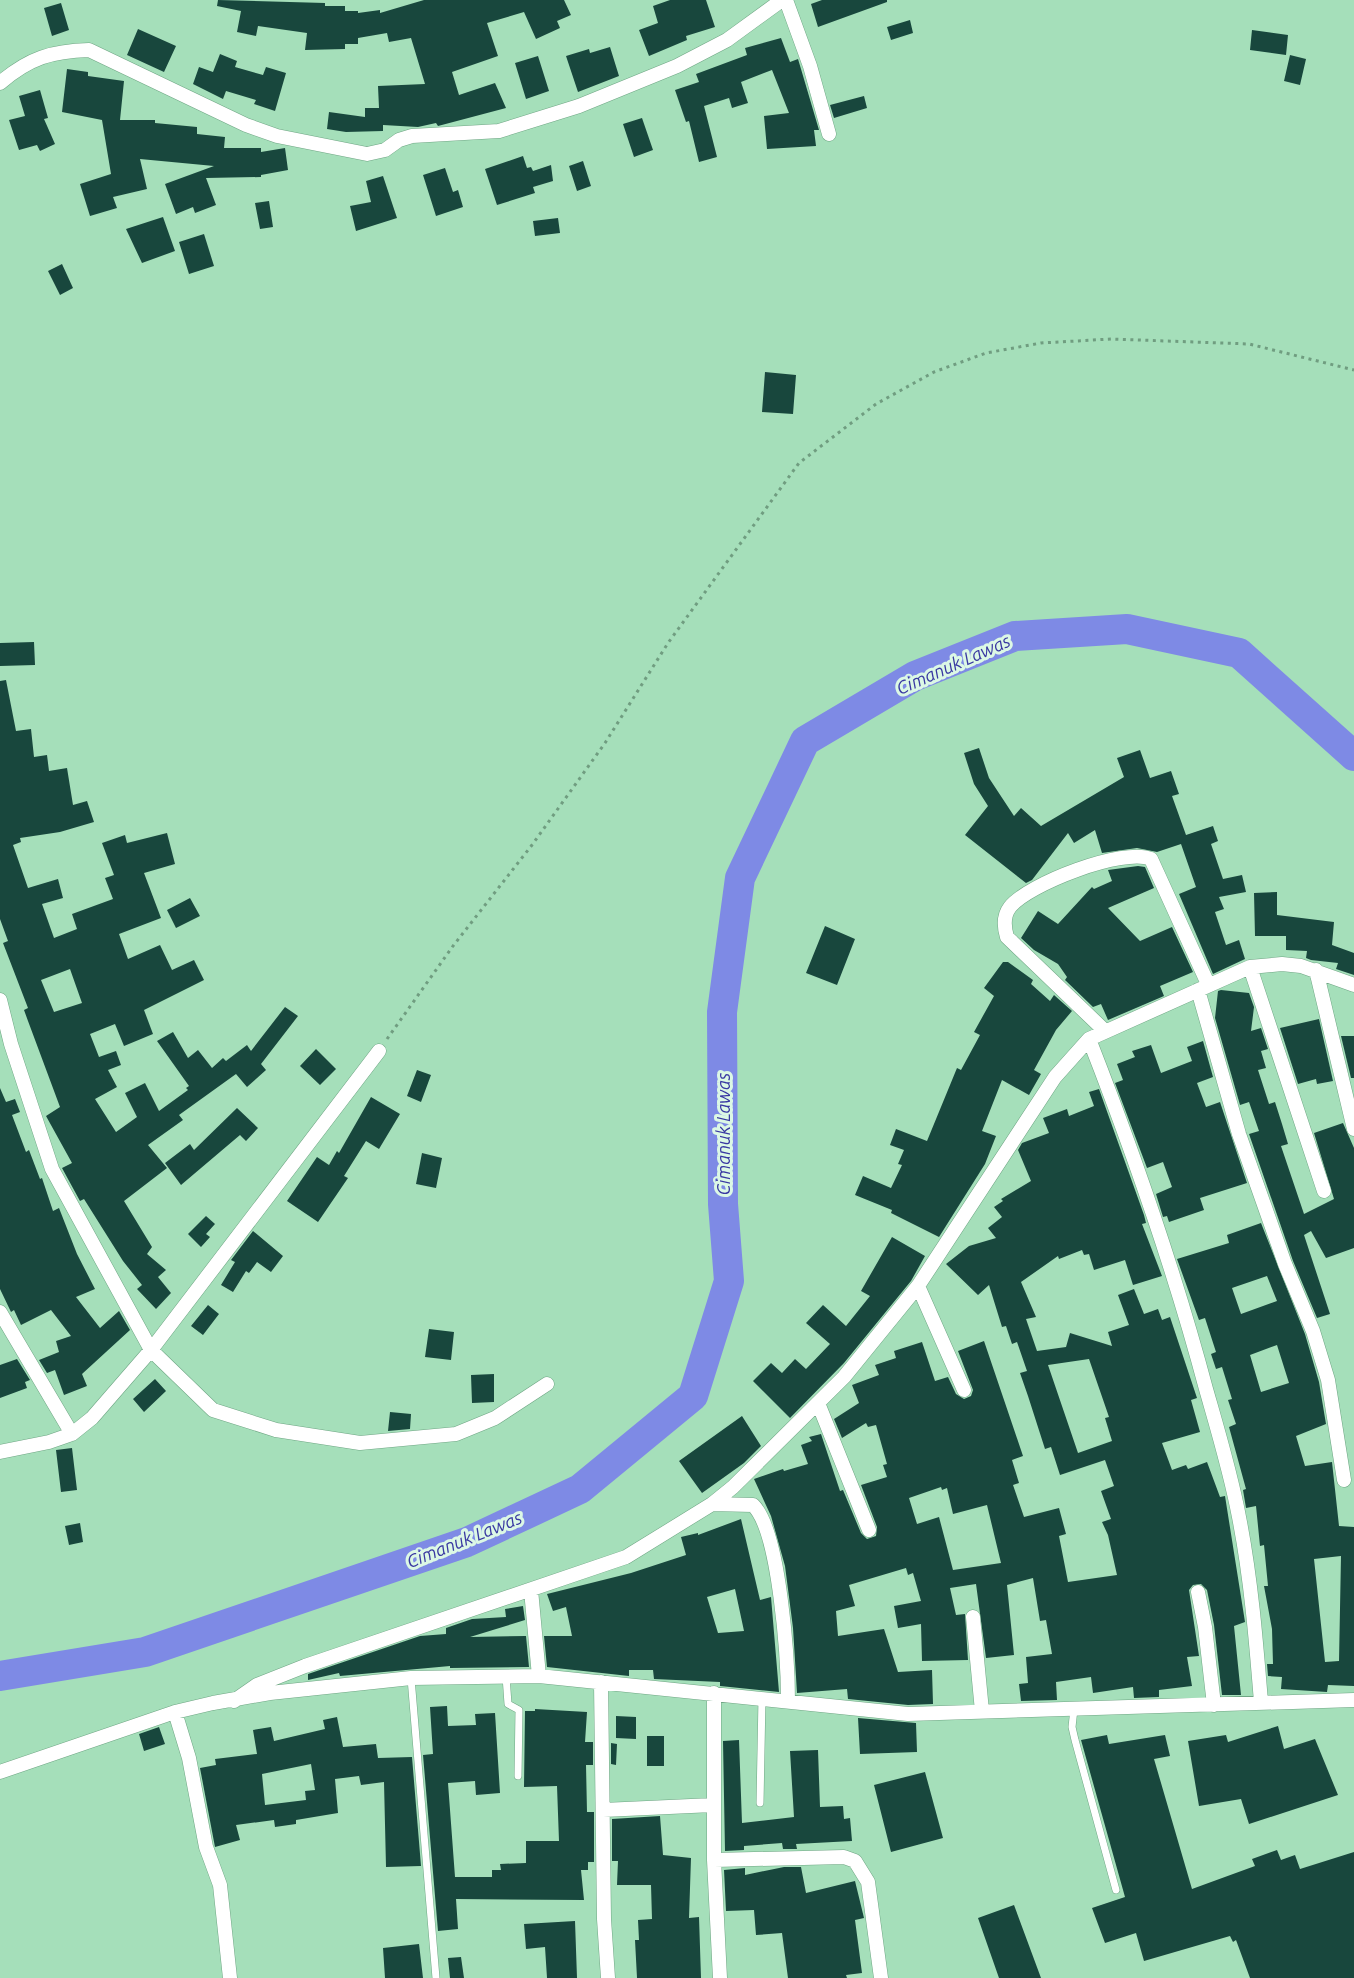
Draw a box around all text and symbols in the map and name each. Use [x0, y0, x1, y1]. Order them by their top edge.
water label: Cimanuk Lawas [893, 630, 1014, 698]
water label: Cimanuk Lawas [713, 1072, 733, 1195]
water label: Cimanuk Lawas [403, 1507, 525, 1571]

